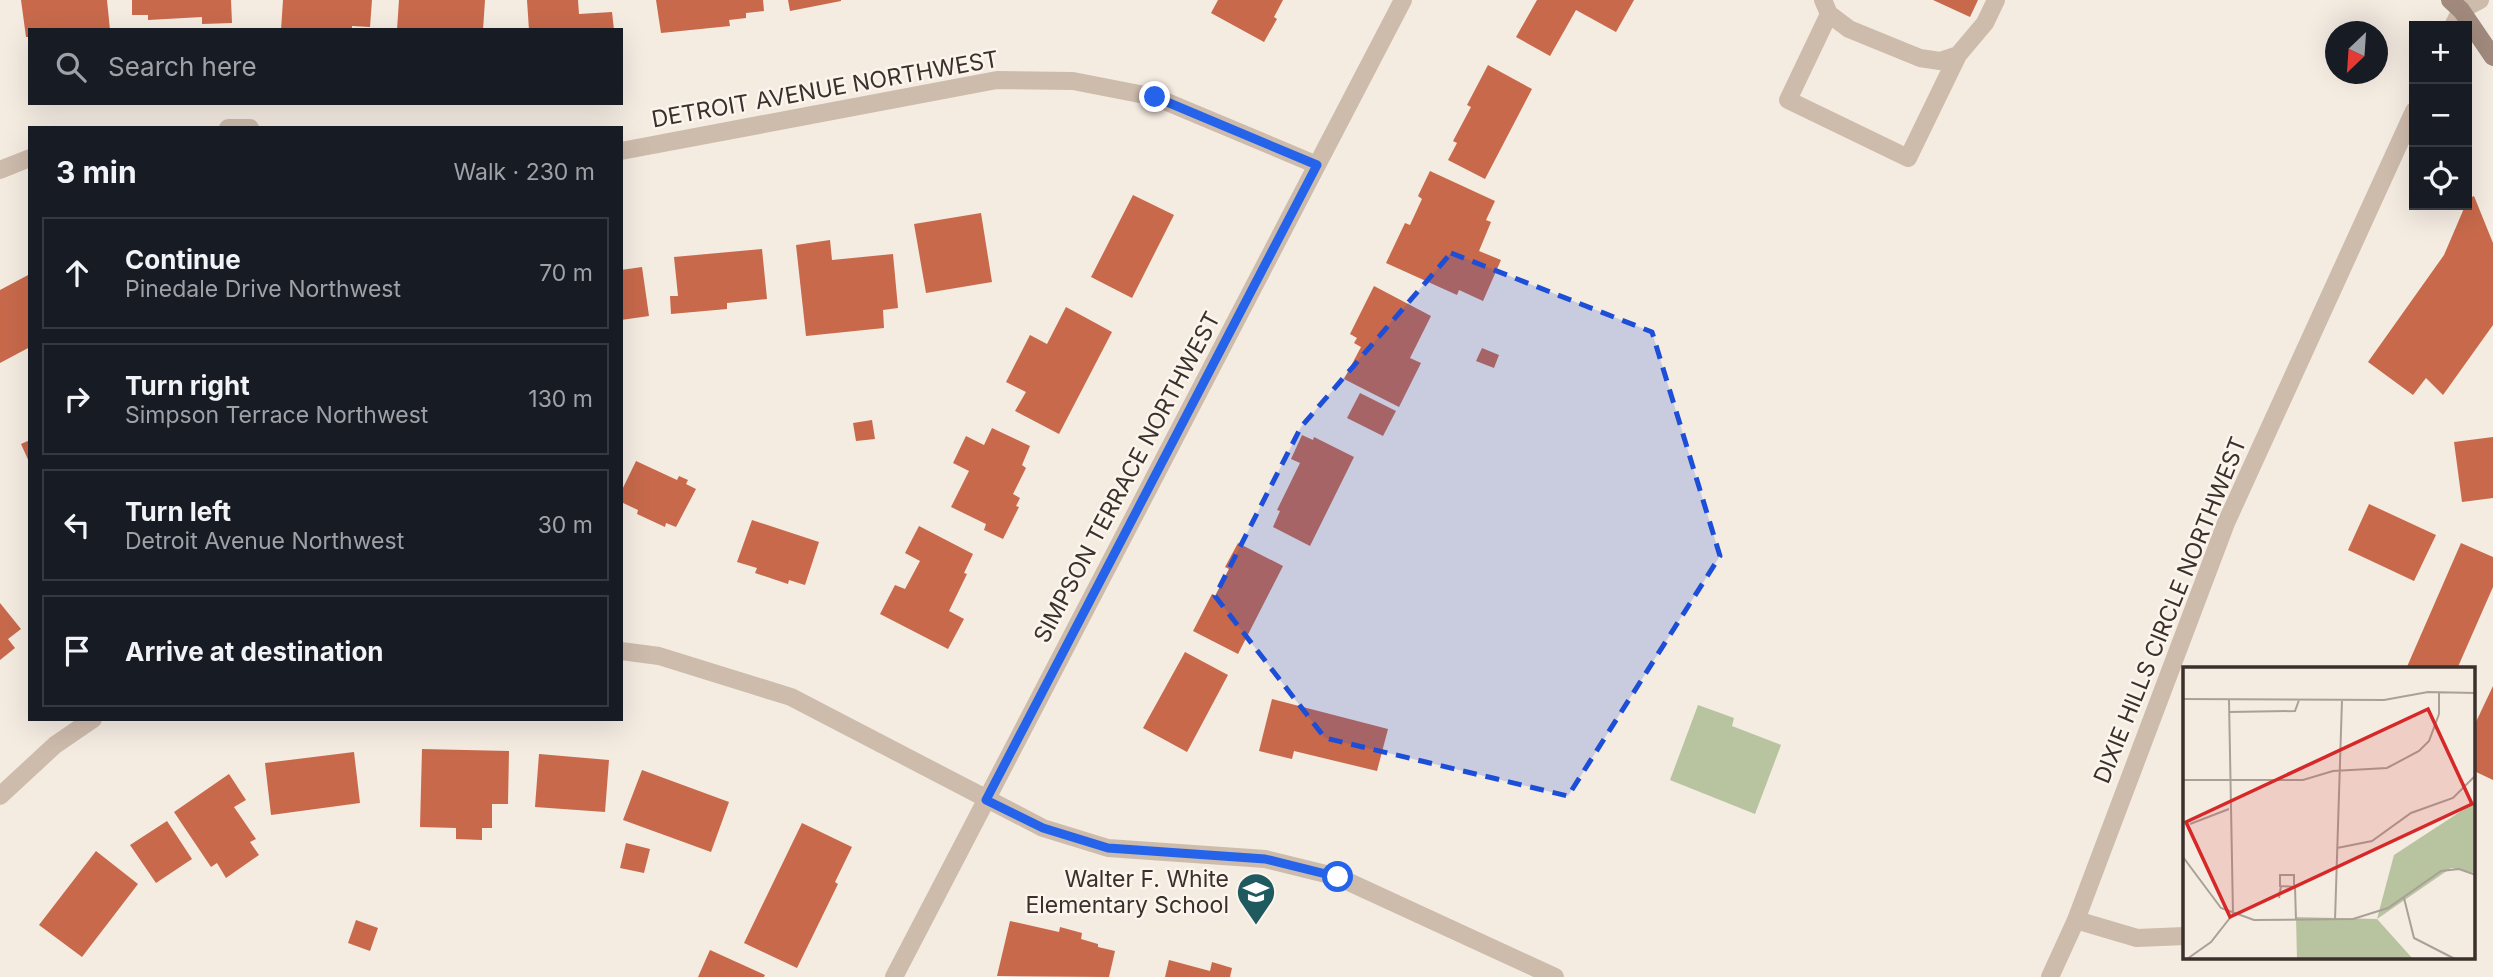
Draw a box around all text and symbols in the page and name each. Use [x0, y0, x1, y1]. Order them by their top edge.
north arrow [2325, 21, 2388, 84]
map controls [2409, 21, 2472, 210]
button: + [2409, 21, 2472, 84]
search box [28, 28, 623, 105]
street label: DETROIT AVENUE NORTHWEST [649, 45, 1001, 133]
icon: search [52, 48, 90, 86]
text: Search here [108, 51, 257, 82]
route end [1139, 81, 1170, 112]
button: − [2409, 84, 2472, 147]
button: locate [2409, 147, 2472, 210]
text: 3 min [56, 154, 137, 190]
text: Walk · 230 m [453, 158, 595, 186]
text: Continue [125, 244, 241, 275]
icon: ahead [58, 254, 96, 292]
text: 70 m [539, 259, 593, 287]
text: Pinedale Drive Northwest [125, 275, 401, 303]
street label: SIMPSON TERRACE NORTHWEST [1028, 307, 1226, 647]
text: Turn right [125, 370, 250, 401]
icon: right [58, 380, 96, 418]
text: 130 m [528, 385, 593, 413]
text: Simpson Terrace Northwest [125, 401, 428, 429]
street label: DIXIE HILLS CIRCLE NORTHWEST [2088, 433, 2252, 787]
text: Turn left [125, 496, 231, 527]
icon: left [58, 506, 96, 544]
text: 30 m [538, 511, 593, 539]
text: Detroit Avenue Northwest [125, 527, 404, 555]
icon: arrive [58, 632, 96, 670]
text: Arrive at destination [125, 636, 384, 667]
inset map [2183, 667, 2476, 960]
route start [1322, 861, 1353, 892]
place label: Walter F. White Elementary School [1025, 865, 1229, 919]
school or university icon: Walter F. White Elementary School [1235, 871, 1277, 926]

